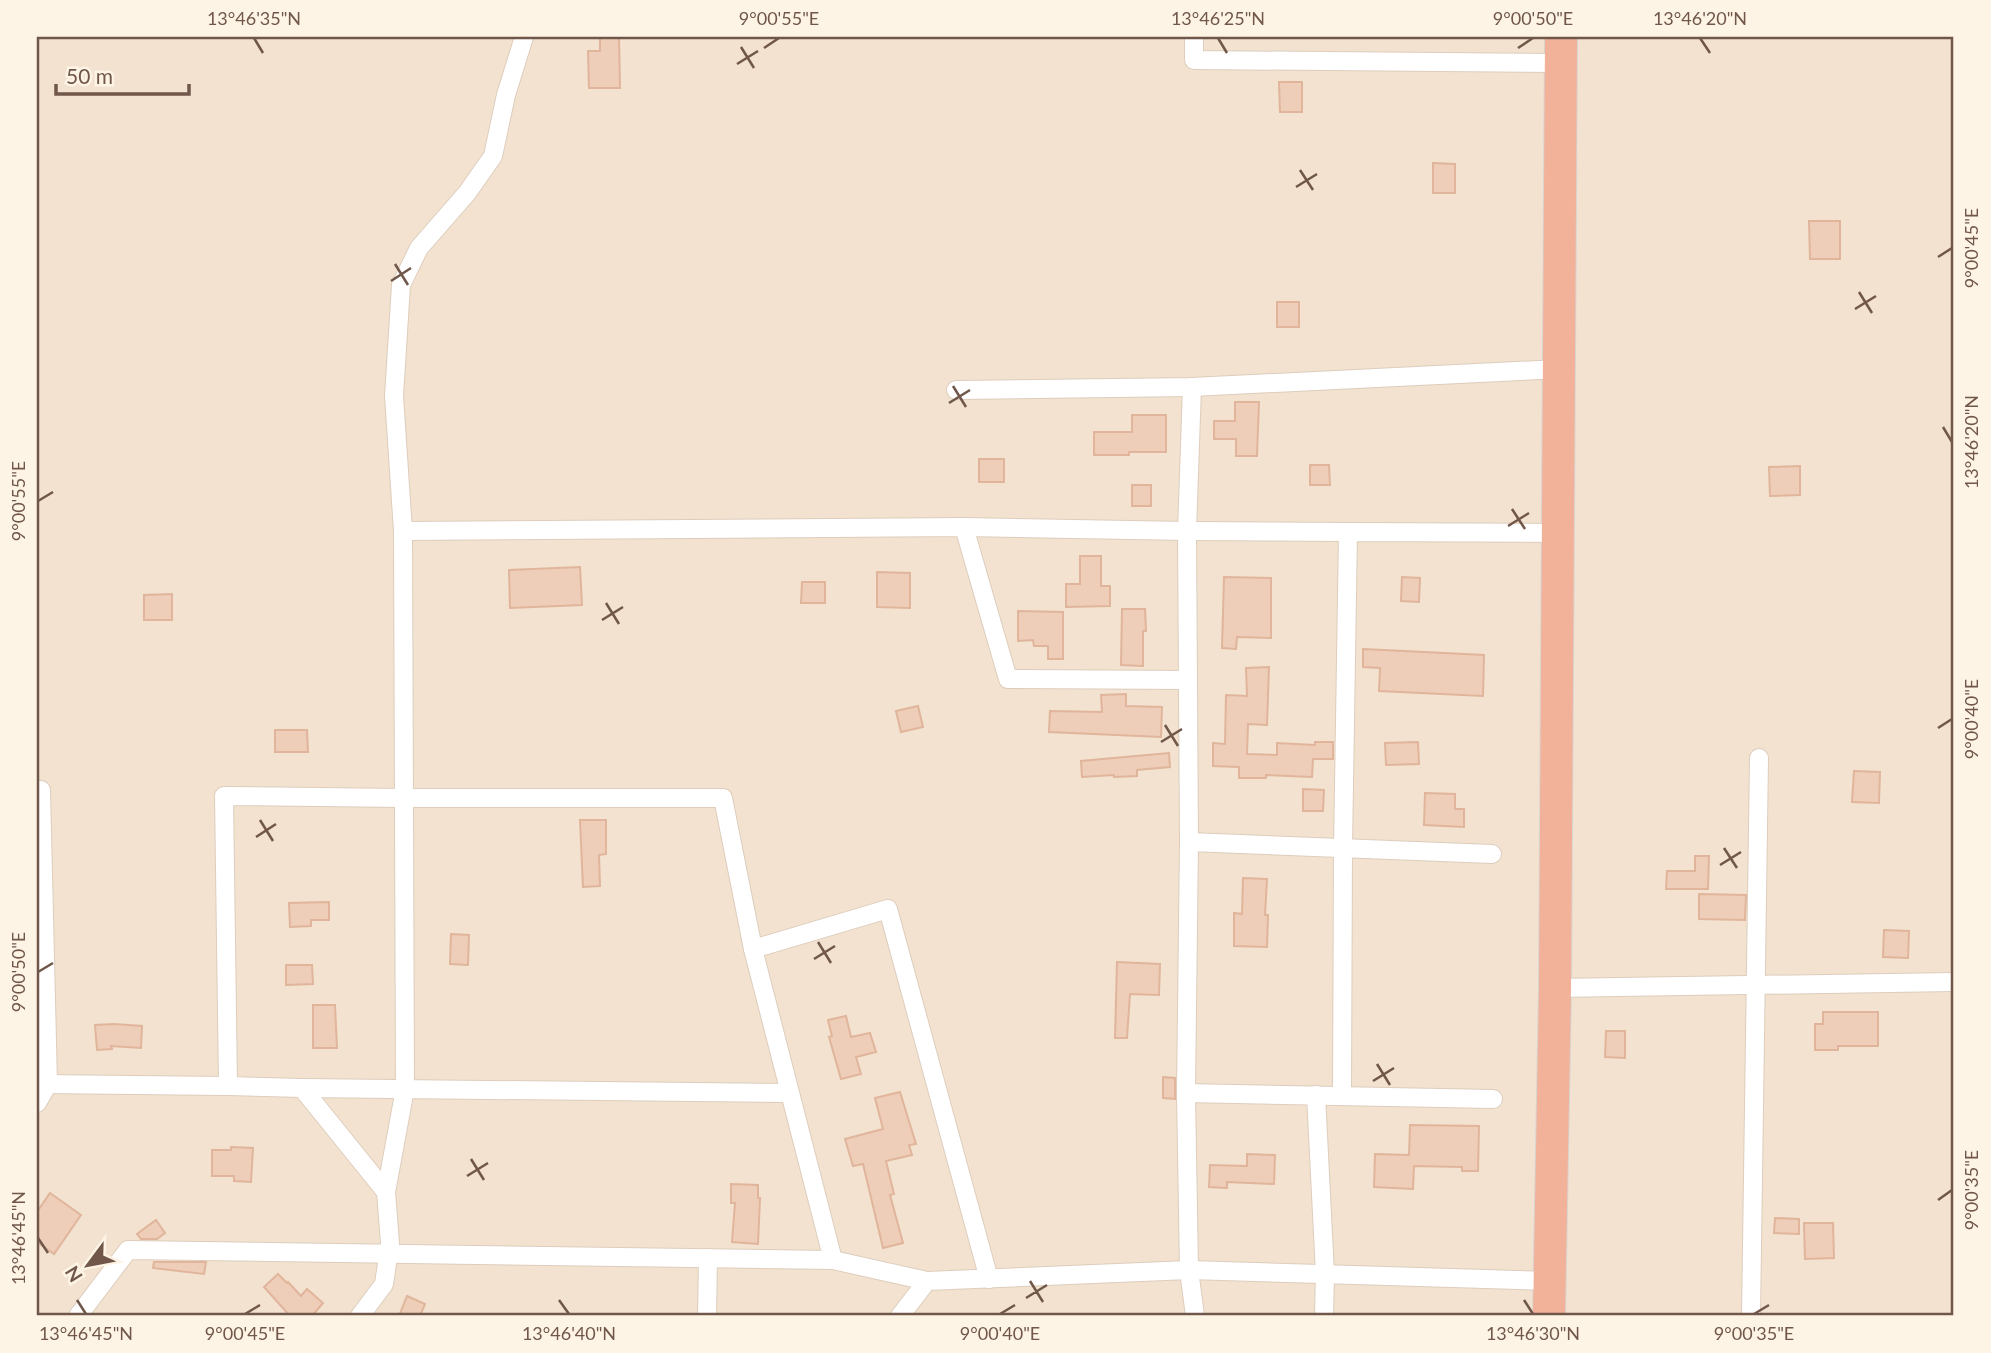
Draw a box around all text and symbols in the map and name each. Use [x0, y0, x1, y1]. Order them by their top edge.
text: 13°46'35"N [207, 7, 301, 29]
text: 9°00'55"E [739, 7, 819, 29]
text: 13°46'25"N [1171, 7, 1265, 29]
text: 9°00'50"E [1493, 7, 1573, 29]
text: 13°46'20"N [1653, 7, 1747, 29]
scale bar [56, 52, 189, 96]
text: 50 m [66, 63, 113, 88]
text: 9°00'45"E [1960, 208, 1982, 288]
text: 13°46'20"N [1960, 395, 1982, 489]
text: 9°00'55"E [7, 461, 29, 541]
text: 9°00'40"E [1960, 679, 1982, 759]
text: 9°00'50"E [7, 932, 29, 1012]
text: 9°00'35"E [1960, 1150, 1982, 1230]
text: 13°46'45"N [7, 1191, 29, 1285]
north arrow [52, 1230, 122, 1300]
text: N [60, 1262, 87, 1287]
text: 13°46'45"N [39, 1322, 133, 1344]
text: 9°00'45"E [205, 1322, 285, 1344]
text: 13°46'40"N [522, 1322, 616, 1344]
text: 9°00'40"E [960, 1322, 1040, 1344]
text: 13°46'30"N [1486, 1322, 1580, 1344]
text: 9°00'35"E [1714, 1322, 1794, 1344]

